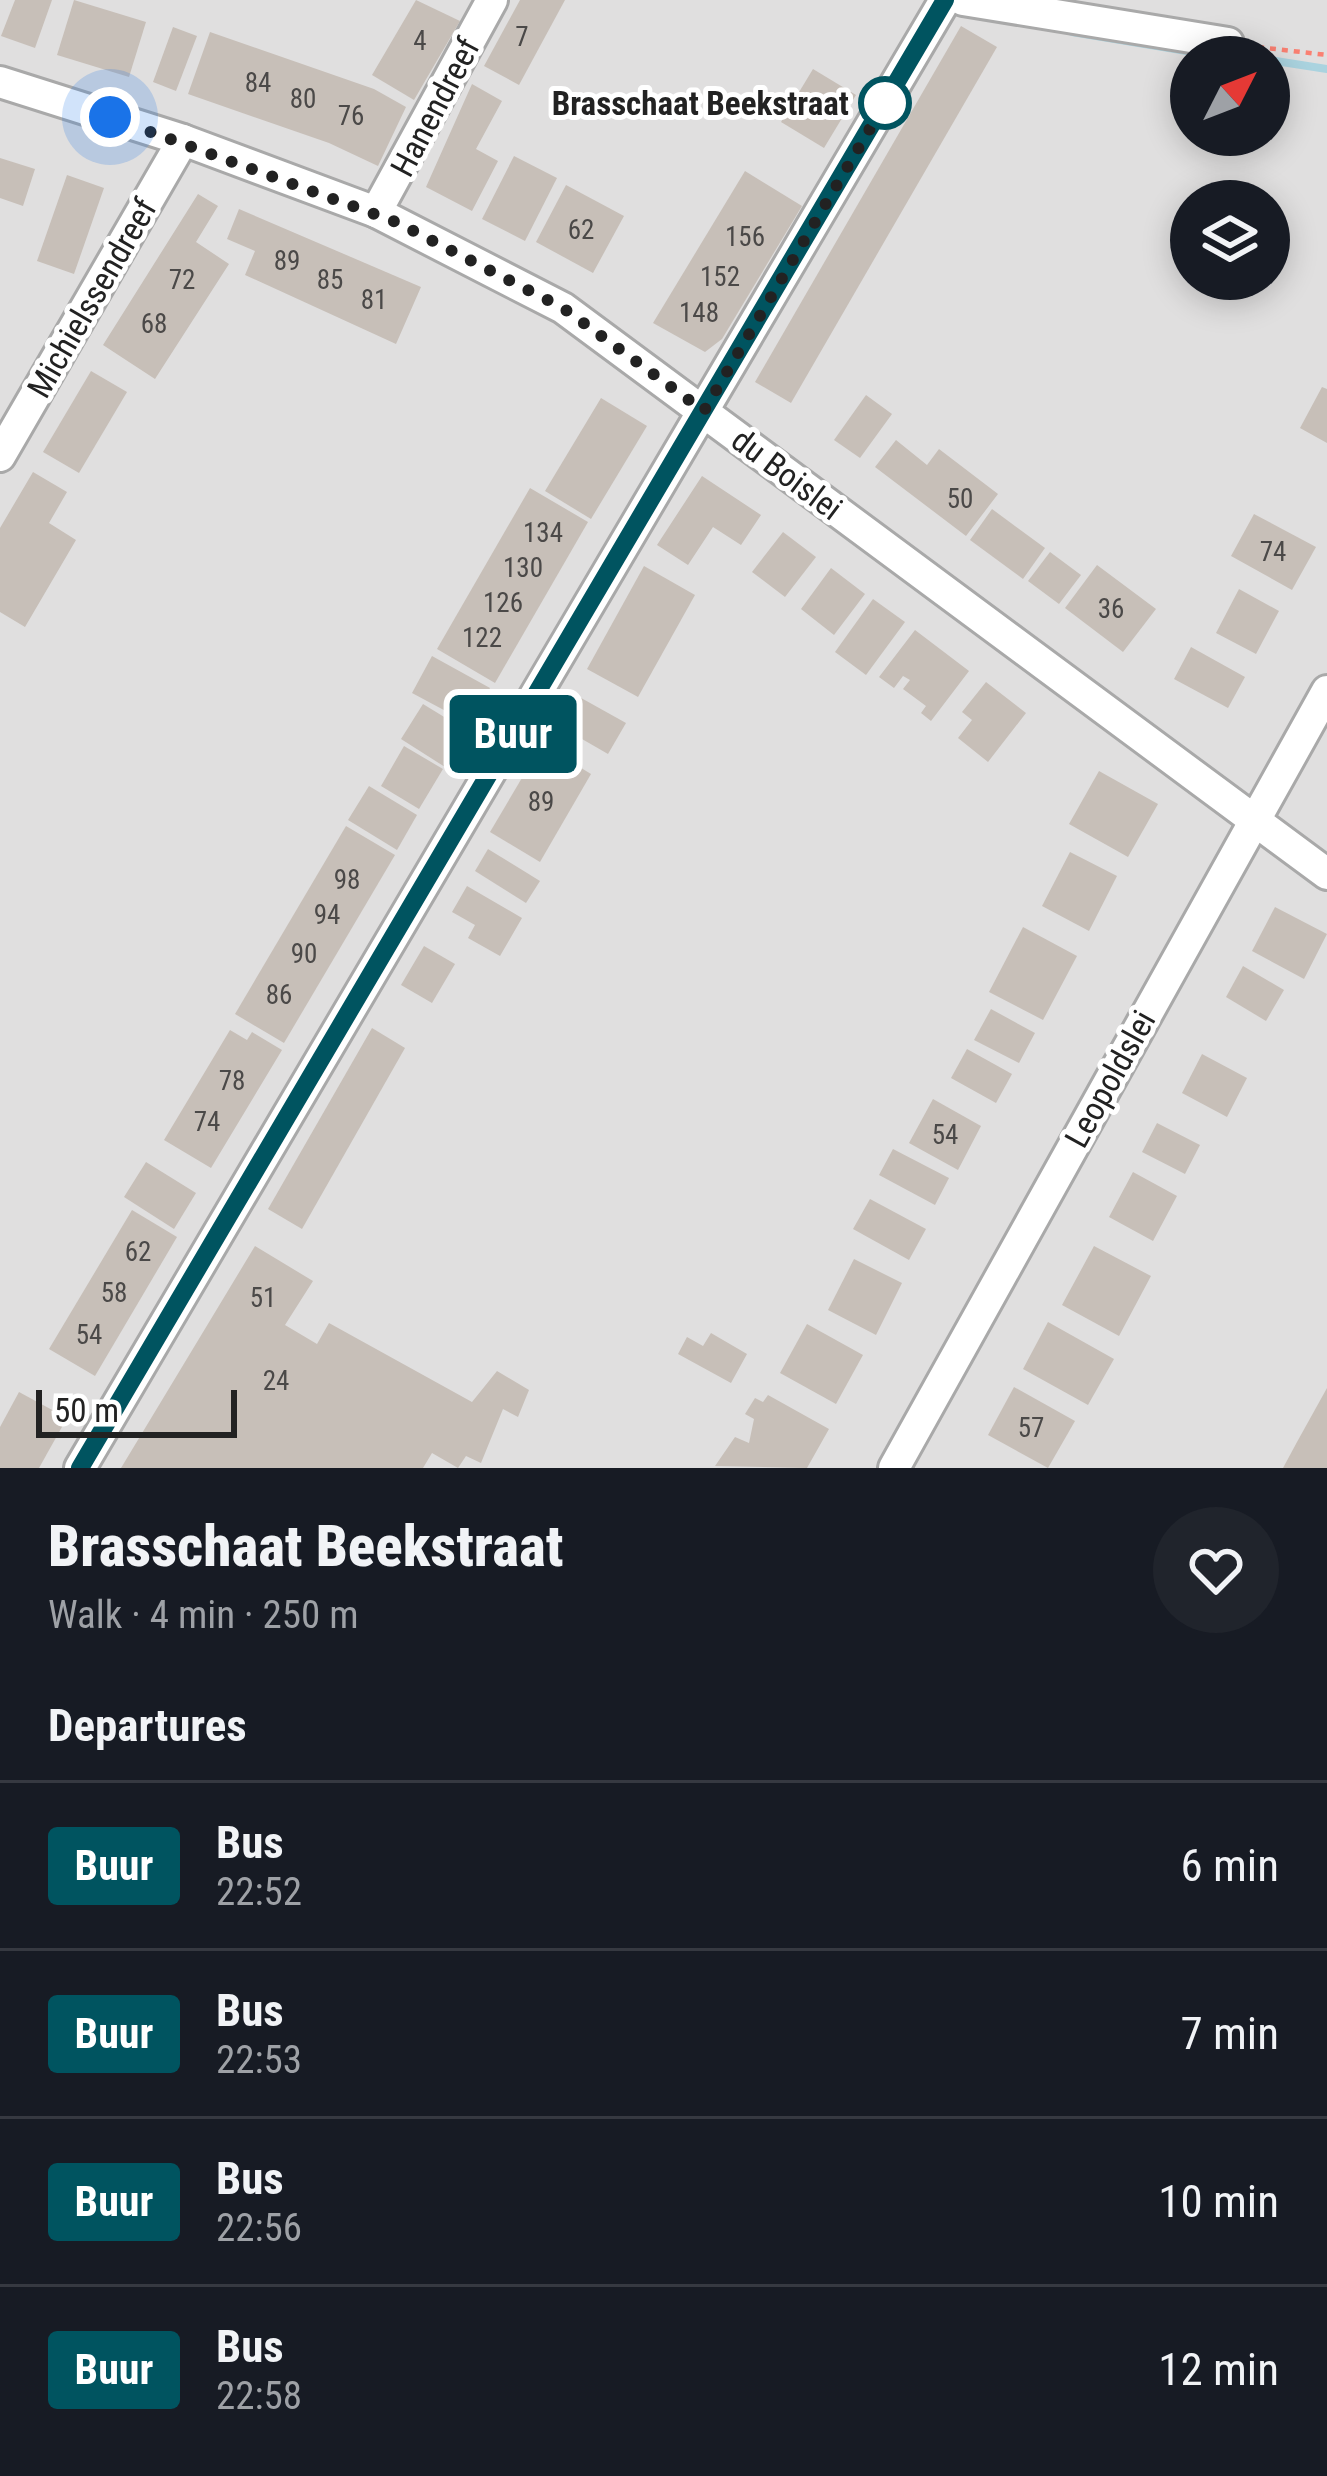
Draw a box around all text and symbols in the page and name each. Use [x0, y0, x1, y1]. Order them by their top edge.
house number: 7 [515, 21, 529, 53]
house number: 4 [413, 25, 427, 57]
street label: Hanendreef [382, 31, 488, 183]
north arrow [1170, 36, 1290, 156]
map controls [1170, 36, 1290, 300]
house number: 84 [245, 67, 271, 99]
marker: Brasschaat Beekstraat [860, 78, 910, 128]
house number: 80 [290, 83, 316, 115]
place label: Brasschaat Beekstraat [552, 84, 849, 123]
your location [80, 87, 140, 147]
house number: 76 [338, 100, 364, 132]
button: layers [1170, 180, 1290, 300]
street label: Michielssendreef [19, 191, 165, 404]
house number: 62 [568, 214, 594, 246]
house number: 156 [725, 221, 765, 253]
house number: 89 [274, 245, 300, 277]
house number: 152 [700, 261, 740, 293]
house number: 72 [169, 264, 195, 296]
house number: 85 [317, 264, 343, 296]
house number: 81 [361, 284, 387, 316]
house number: 148 [679, 297, 719, 329]
house number: 68 [141, 308, 167, 340]
street label: du Boislei [724, 420, 850, 528]
house number: 50 [947, 483, 973, 515]
house number: 134 [523, 517, 563, 549]
house number: 74 [1260, 536, 1286, 568]
house number: 130 [503, 552, 543, 584]
house number: 126 [483, 587, 523, 619]
house number: 36 [1098, 593, 1124, 625]
house number: 122 [462, 622, 502, 654]
line badge: Buur [429, 695, 597, 773]
text: Buur [474, 709, 552, 758]
house number: 89 [528, 786, 554, 818]
house number: 98 [334, 864, 360, 896]
house number: 94 [314, 899, 340, 931]
house number: 90 [291, 938, 317, 970]
house number: 86 [266, 979, 292, 1011]
street label: Leopoldslei [1057, 1004, 1163, 1154]
house number: 78 [219, 1065, 245, 1097]
house number: 74 [194, 1106, 220, 1138]
house number: 54 [932, 1119, 958, 1151]
house number: 62 [125, 1236, 151, 1268]
house number: 58 [101, 1277, 127, 1309]
house number: 51 [250, 1282, 276, 1314]
house number: 54 [76, 1319, 102, 1351]
house number: 24 [263, 1365, 289, 1397]
scale bar [36, 1384, 237, 1437]
text: 50 m [54, 1391, 119, 1430]
house number: 57 [1018, 1412, 1044, 1444]
button: heart [1153, 1507, 1279, 1633]
text: Brasschaat Beekstraat [48, 1513, 563, 1580]
text: Walk · 4 min · 250 m [48, 1592, 359, 1638]
text: Departures [48, 1699, 247, 1752]
text: Bus [216, 1816, 284, 1869]
text: 6 min [1180, 1839, 1279, 1892]
text: Buur [75, 1841, 153, 1890]
text: 22:52 [216, 1869, 302, 1915]
text: Bus [216, 1984, 284, 2037]
text: 7 min [1180, 2007, 1279, 2060]
text: Buur [75, 2009, 153, 2058]
text: 22:53 [216, 2037, 302, 2083]
text: Bus [216, 2152, 284, 2205]
text: 10 min [1158, 2175, 1279, 2228]
text: Buur [75, 2177, 153, 2226]
text: 22:56 [216, 2205, 302, 2251]
text: Bus [216, 2320, 284, 2373]
text: 12 min [1158, 2343, 1279, 2396]
text: Buur [75, 2345, 153, 2394]
text: 22:58 [216, 2373, 302, 2419]

